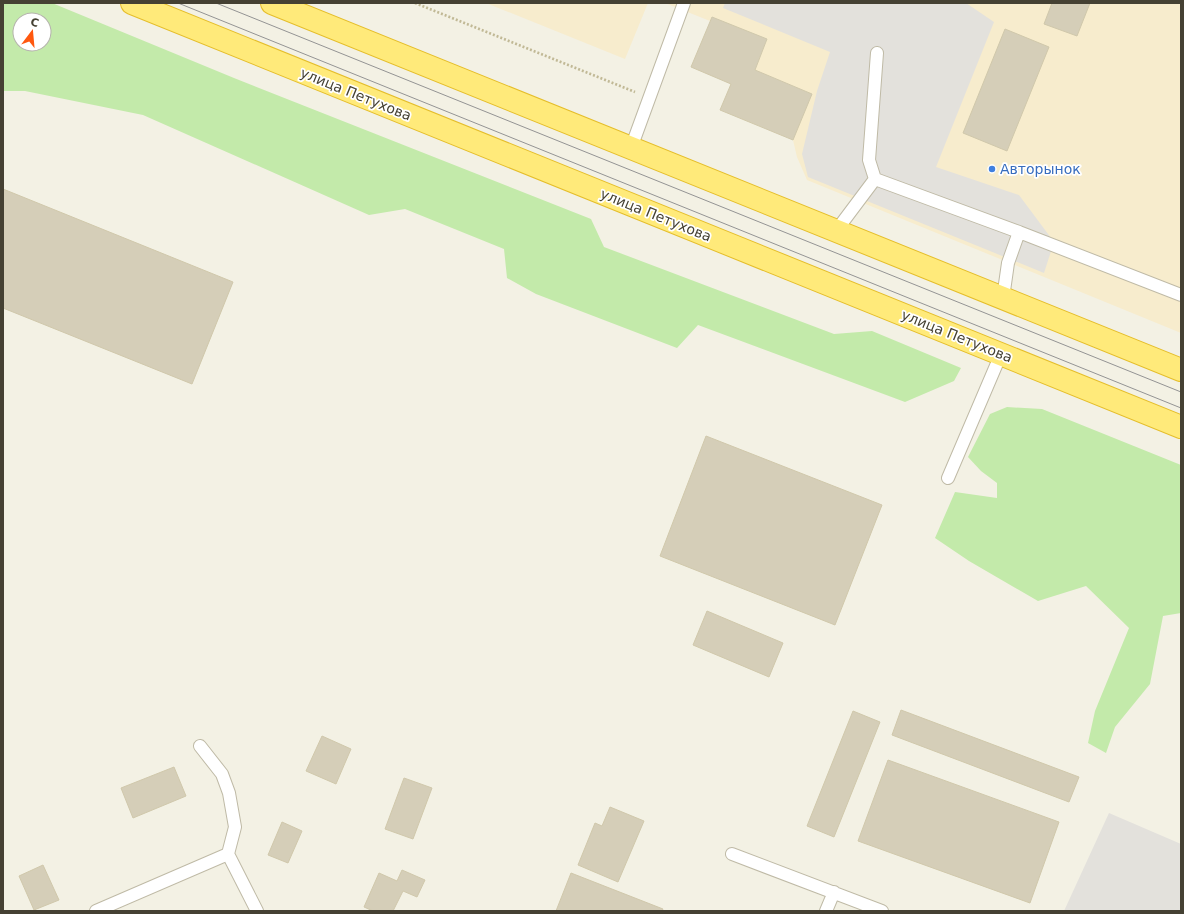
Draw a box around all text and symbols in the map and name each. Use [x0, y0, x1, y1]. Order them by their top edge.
north arrow [12, 12, 52, 52]
text: С [29, 16, 40, 30]
street label: улица Петухова [298, 64, 414, 124]
place label: Авторынок [1000, 161, 1081, 177]
marker: Авторынок [987, 164, 997, 174]
street label: улица Петухова [598, 185, 714, 245]
street label: улица Петухова [899, 306, 1015, 366]

